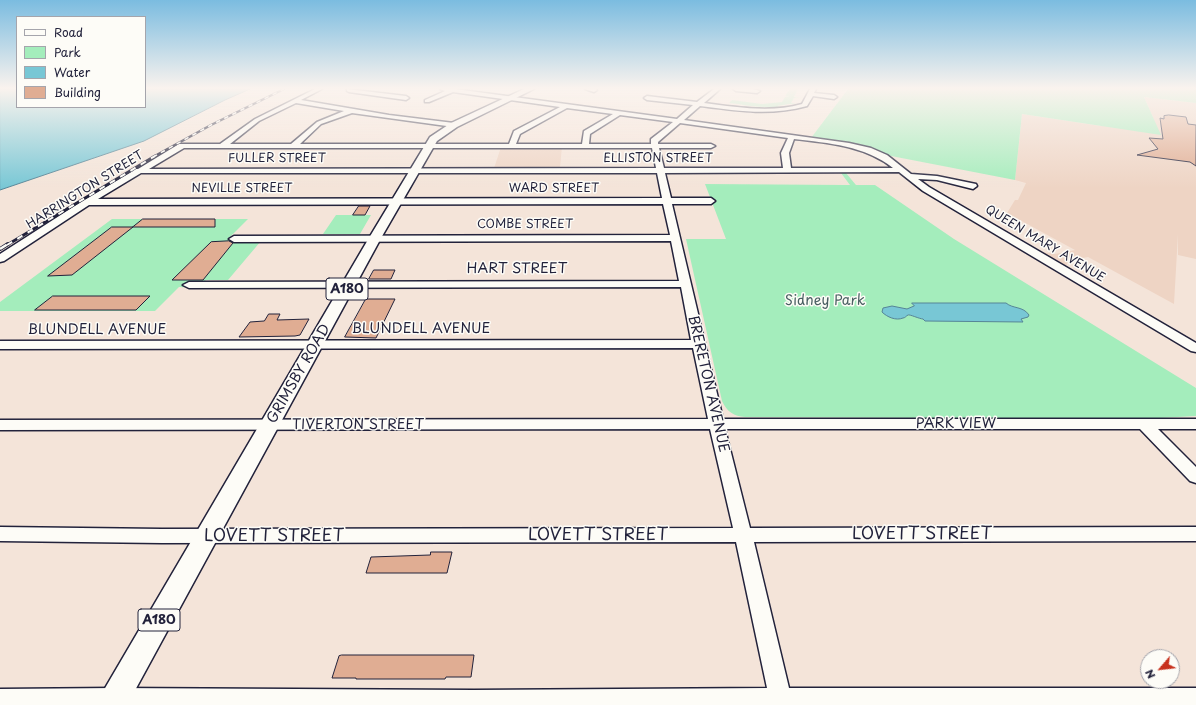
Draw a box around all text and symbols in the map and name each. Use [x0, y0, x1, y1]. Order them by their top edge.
legend [16, 16, 146, 108]
text: Road [54, 23, 83, 41]
text: Park [54, 43, 81, 61]
text: Water [54, 63, 90, 81]
text: Building [54, 83, 101, 101]
street label: HARRINGTON STREET [24, 148, 146, 232]
street label: FULLER STREET [228, 152, 326, 166]
street label: ELLISTON STREET [603, 152, 713, 166]
street label: NEVILLE STREET [191, 182, 293, 196]
street label: WARD STREET [509, 182, 599, 196]
street label: QUEEN MARY AVENUE [983, 203, 1107, 285]
street label: COMBE STREET [477, 218, 573, 232]
street label: HART STREET [467, 261, 567, 277]
road number: A180 [326, 278, 368, 300]
park label: Sidney Park [785, 293, 865, 309]
street label: BRERETON AVENUE [684, 314, 732, 454]
street label: GRIMSBY ROAD [264, 321, 334, 427]
street label: BLUNDELL AVENUE [352, 321, 490, 337]
street label: BLUNDELL AVENUE [28, 322, 166, 338]
street label: PARK VIEW [916, 416, 996, 432]
street label: TIVERTON STREET [292, 417, 424, 433]
street label: LOVETT STREET [852, 524, 992, 544]
street label: LOVETT STREET [528, 525, 668, 545]
street label: LOVETT STREET [204, 526, 344, 546]
road number: A180 [138, 609, 180, 631]
north arrow [1140, 649, 1180, 689]
text: N [1140, 667, 1159, 682]

